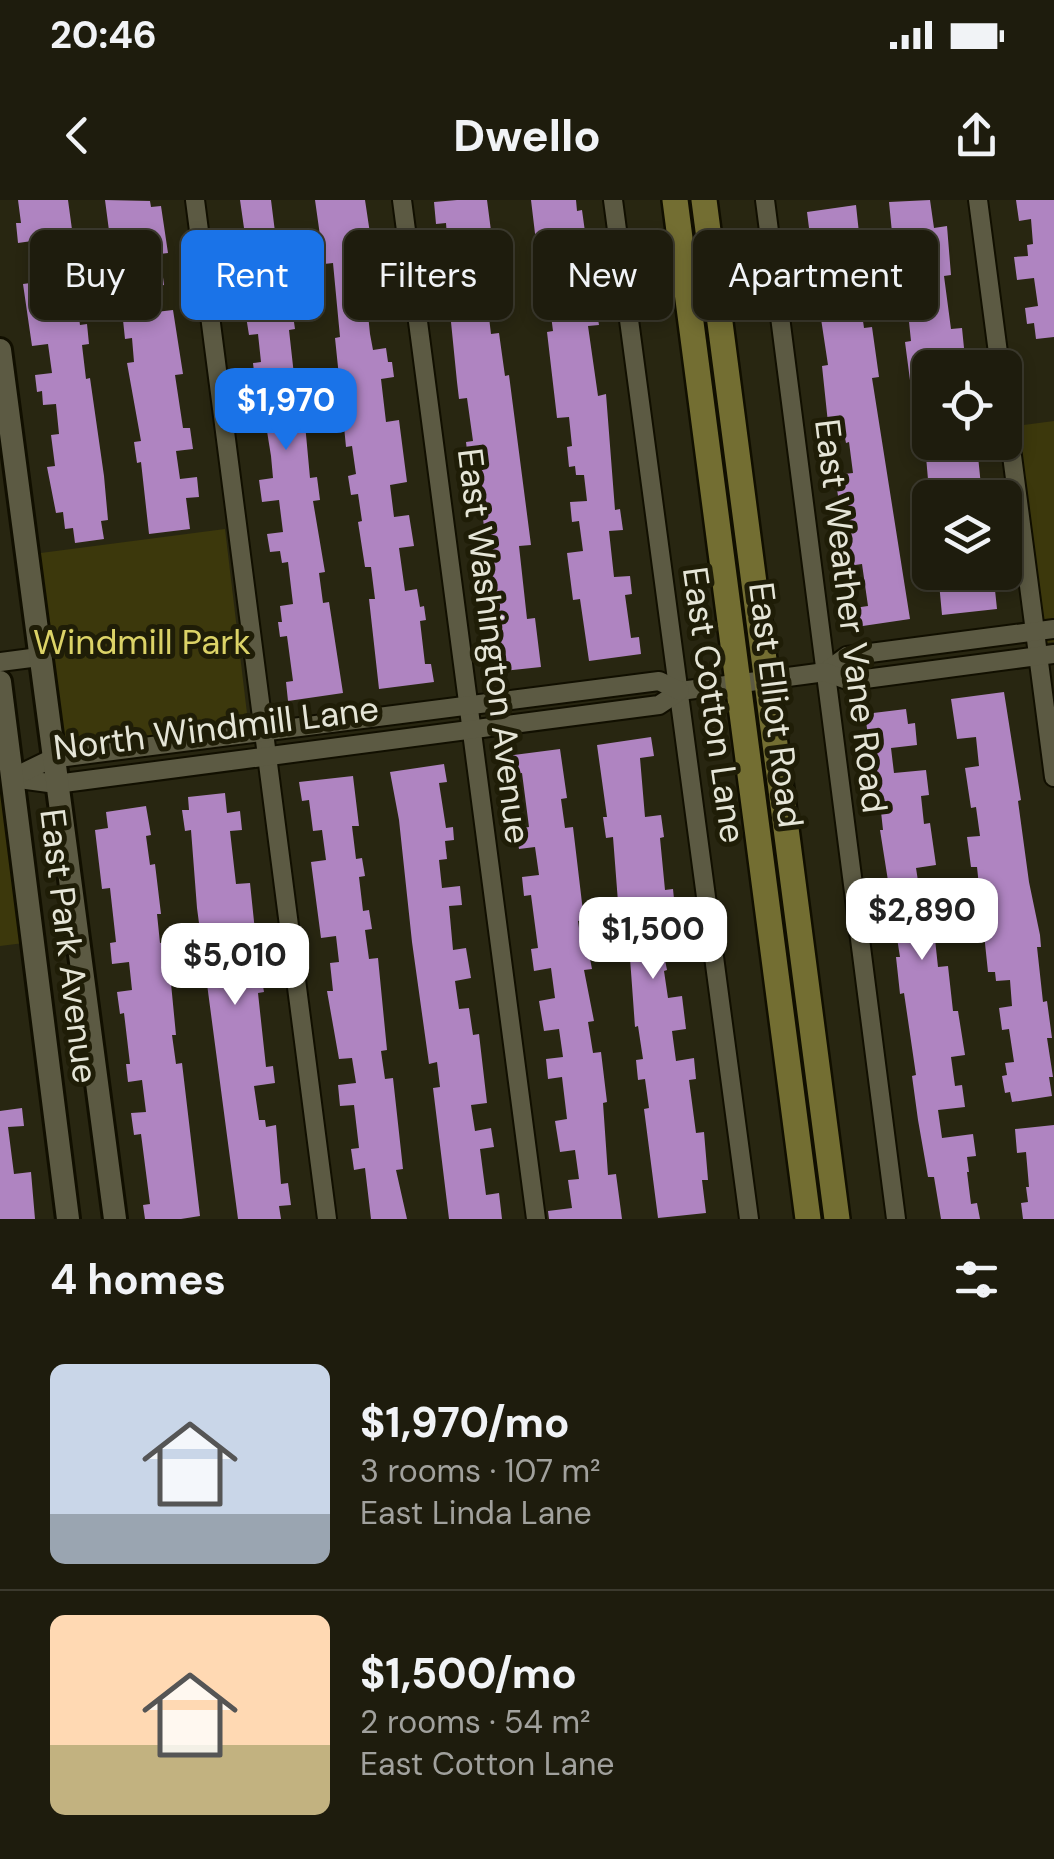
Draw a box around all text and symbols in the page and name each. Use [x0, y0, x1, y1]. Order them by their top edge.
text: 20:46 [50, 10, 157, 60]
text: Dwello [453, 106, 601, 165]
icon: back [50, 108, 105, 163]
icon: share [949, 108, 1004, 163]
chip: Buy [30, 230, 161, 320]
chip: Rent [181, 230, 324, 320]
chip: Filters [344, 230, 513, 320]
chip: New [533, 230, 673, 320]
chip: Apartment [693, 230, 938, 320]
map controls [912, 350, 1022, 590]
button: locate [912, 350, 1022, 460]
pin: $1,970 [205, 368, 367, 453]
text: $1,970 [237, 379, 335, 421]
street label: East Weather Vane Road [804, 416, 898, 816]
street label: East Washington Avenue [447, 446, 541, 846]
button: layers [912, 480, 1022, 590]
street label: East Cotton Lane [672, 564, 756, 846]
street label: East Elliot Road [738, 580, 814, 830]
park label: Windmill Park [33, 619, 251, 665]
street label: North Windmill Lane [51, 685, 381, 771]
street label: East Park Avenue [29, 806, 109, 1086]
pin: $2,890 [841, 878, 1003, 963]
text: $2,890 [868, 889, 976, 931]
pin: $1,500 [572, 897, 734, 982]
text: $1,500 [601, 908, 705, 950]
pin: $5,010 [154, 923, 316, 1008]
text: $5,010 [183, 934, 287, 976]
text: 4 homes [50, 1252, 226, 1307]
icon: filters [949, 1252, 1004, 1307]
text: $1,970/mo [360, 1395, 570, 1450]
icon: home [130, 1404, 250, 1524]
text: 3 rooms · 107 m² [360, 1450, 601, 1492]
text: East Linda Lane [360, 1492, 592, 1534]
text: $1,500/mo [360, 1646, 577, 1701]
icon: home [130, 1655, 250, 1775]
text: 2 rooms · 54 m² [360, 1701, 591, 1743]
text: East Cotton Lane [360, 1743, 615, 1785]

